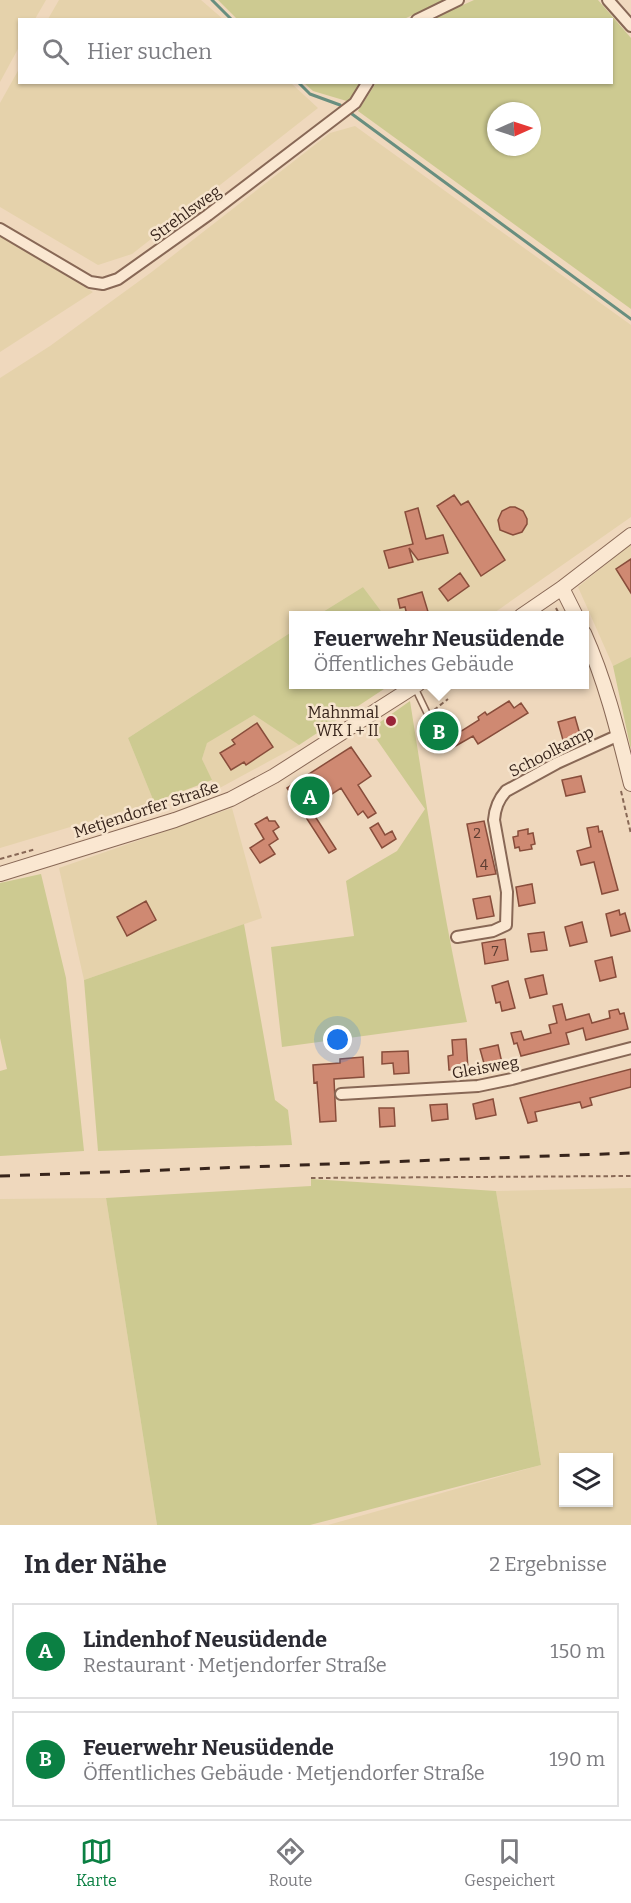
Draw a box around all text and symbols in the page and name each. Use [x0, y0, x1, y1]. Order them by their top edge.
search box [18, 18, 613, 84]
icon: search [39, 35, 72, 68]
text: Hier suchen [87, 38, 212, 65]
north arrow [487, 102, 541, 156]
street label: Strehlsweg [146, 181, 224, 245]
popup [289, 611, 589, 689]
text: Feuerwehr Neusüdende [314, 625, 564, 652]
text: Öffentliches Gebäude [314, 652, 514, 676]
place label: Mahnmal WK I + II [308, 703, 379, 740]
pin: B [420, 708, 458, 754]
marker: Mahnmal WK I + II [384, 714, 398, 728]
street label: Schoolkamp [506, 722, 597, 781]
pin: A [290, 774, 330, 818]
street label: Metjendorfer Straße [71, 777, 221, 842]
house number: 2 [473, 825, 481, 842]
house number: 4 [480, 857, 488, 874]
house number: 7 [491, 943, 499, 960]
your location [323, 1025, 352, 1054]
street label: Gleisweg [450, 1052, 520, 1083]
map controls [559, 1453, 613, 1507]
button: layers [559, 1453, 613, 1507]
text: In der Nähe [24, 1549, 167, 1580]
text: 2 Ergebnisse [489, 1552, 607, 1576]
text: Lindenhof Neusüdende [83, 1626, 327, 1653]
text: A [38, 1639, 53, 1663]
text: 150 m [550, 1639, 605, 1663]
text: Restaurant · Metjendorfer Straße [83, 1653, 387, 1677]
text: Feuerwehr Neusüdende [83, 1734, 334, 1761]
text: B [39, 1747, 52, 1771]
text: 190 m [549, 1747, 605, 1771]
text: Öffentliches Gebäude · Metjendorfer Straße [83, 1761, 485, 1785]
tab: Karte [76, 1835, 117, 1890]
tab: Route [269, 1835, 312, 1890]
tab: Gespeichert [464, 1835, 555, 1890]

